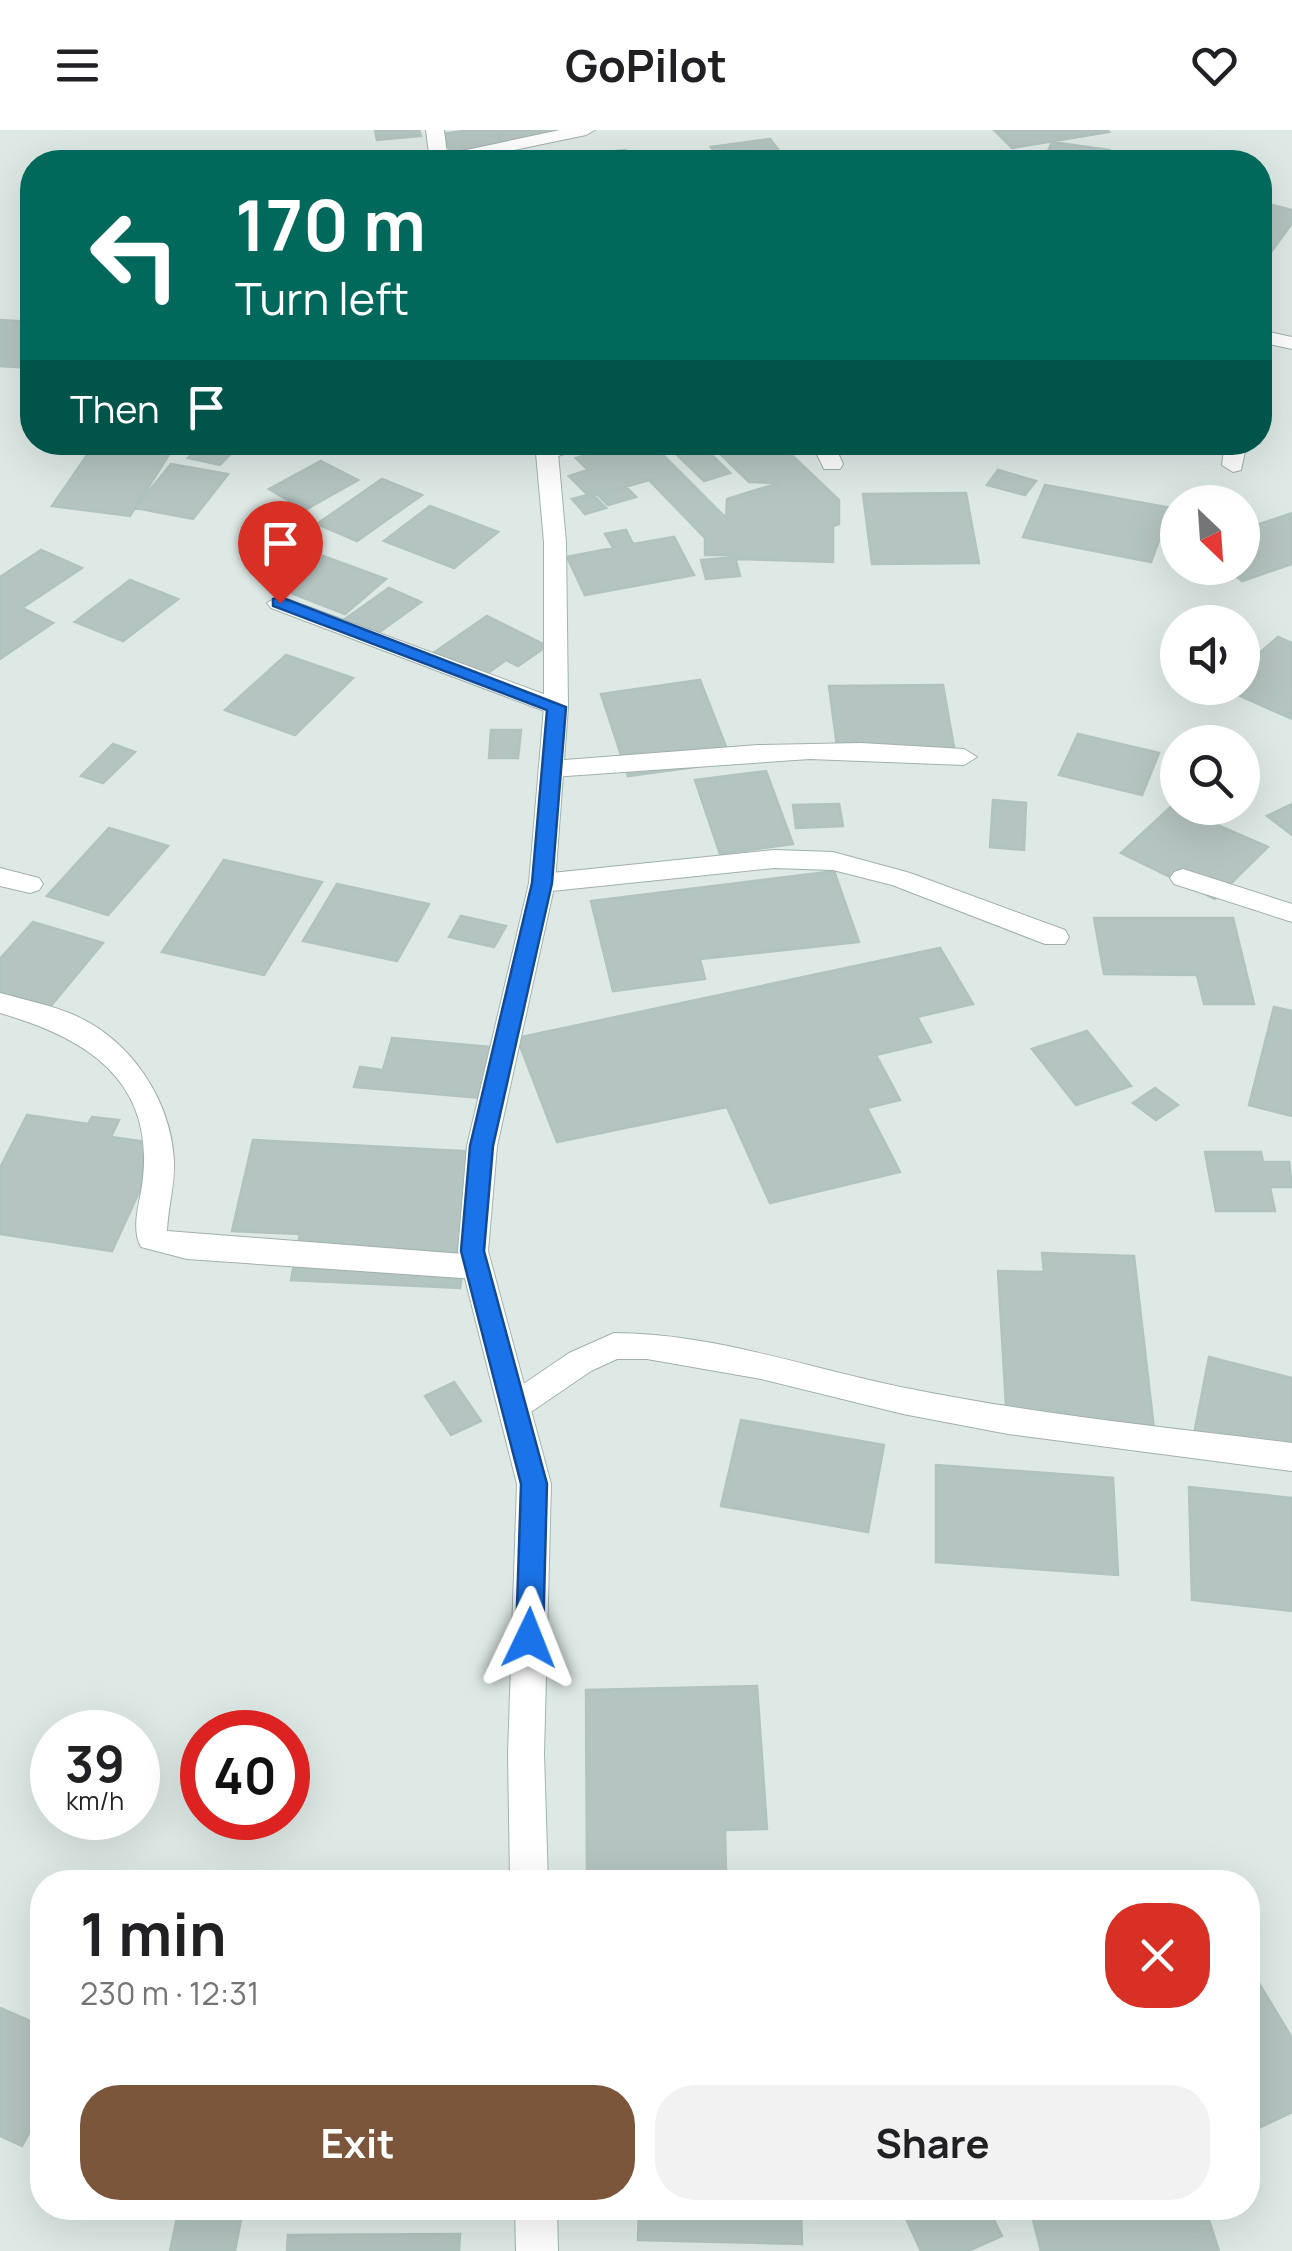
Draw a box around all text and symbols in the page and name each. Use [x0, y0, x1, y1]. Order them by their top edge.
text: GoPilot [565, 34, 727, 96]
icon: menu [50, 38, 105, 93]
icon: heart [1187, 38, 1242, 93]
text: 170 m [235, 176, 426, 272]
icon: left [70, 190, 200, 320]
text: Turn left [235, 267, 409, 329]
icon: arrive [179, 380, 234, 435]
text: Then [70, 382, 159, 434]
north arrow [1160, 485, 1260, 585]
map controls [1160, 485, 1260, 825]
pin [238, 501, 323, 604]
icon: arrive [253, 516, 308, 571]
button: sound [1160, 605, 1260, 705]
button: search [1160, 725, 1260, 825]
position arrow [477, 1586, 581, 1690]
speed limit sign: 40 [180, 1710, 310, 1840]
text: 39 [65, 1729, 125, 1797]
text: km/h [66, 1783, 124, 1818]
text: 1 min [80, 1892, 227, 1974]
button: close [1105, 1903, 1210, 2008]
text: 230 m · 12:31 [80, 1971, 260, 2015]
button: Exit [80, 2085, 635, 2200]
button: Share [655, 2085, 1210, 2200]

